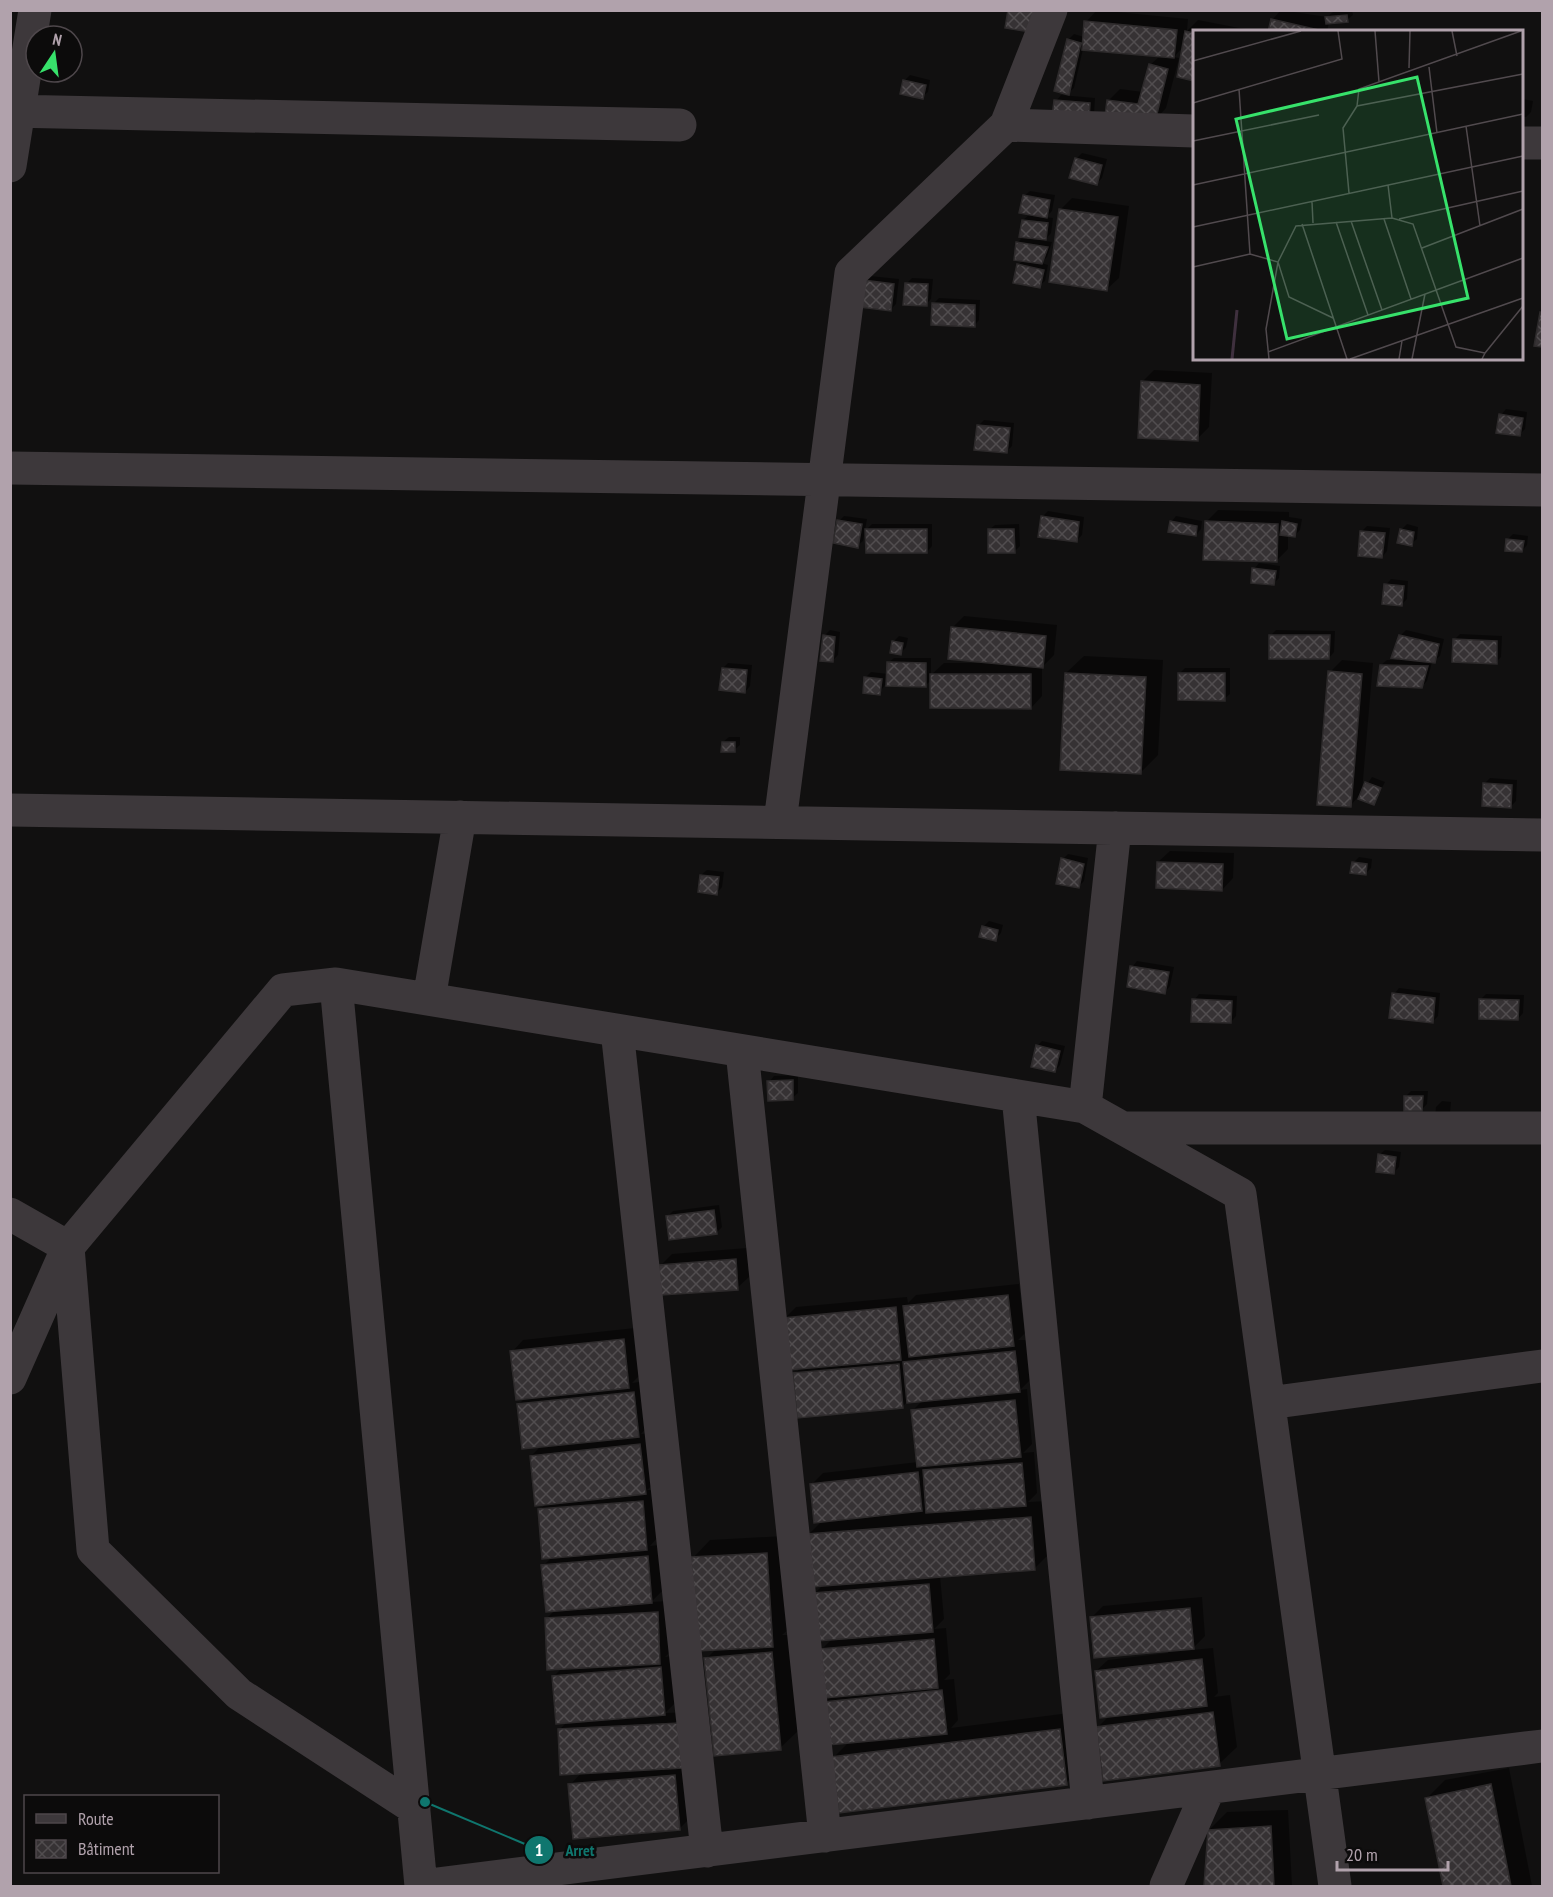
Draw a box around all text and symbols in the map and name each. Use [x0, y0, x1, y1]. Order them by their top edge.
north arrow [24, 24, 84, 84]
text: N [51, 29, 64, 50]
inset map [1193, 30, 1523, 360]
legend [24, 1795, 219, 1873]
text: Route [78, 1807, 114, 1830]
callout: Arret [524, 1833, 607, 1867]
scale bar [1337, 1834, 1448, 1872]
text: Bâtiment [78, 1837, 135, 1860]
text: 1 [535, 1838, 543, 1861]
text: Arret [565, 1840, 595, 1860]
text: 20 m [1346, 1843, 1378, 1866]

